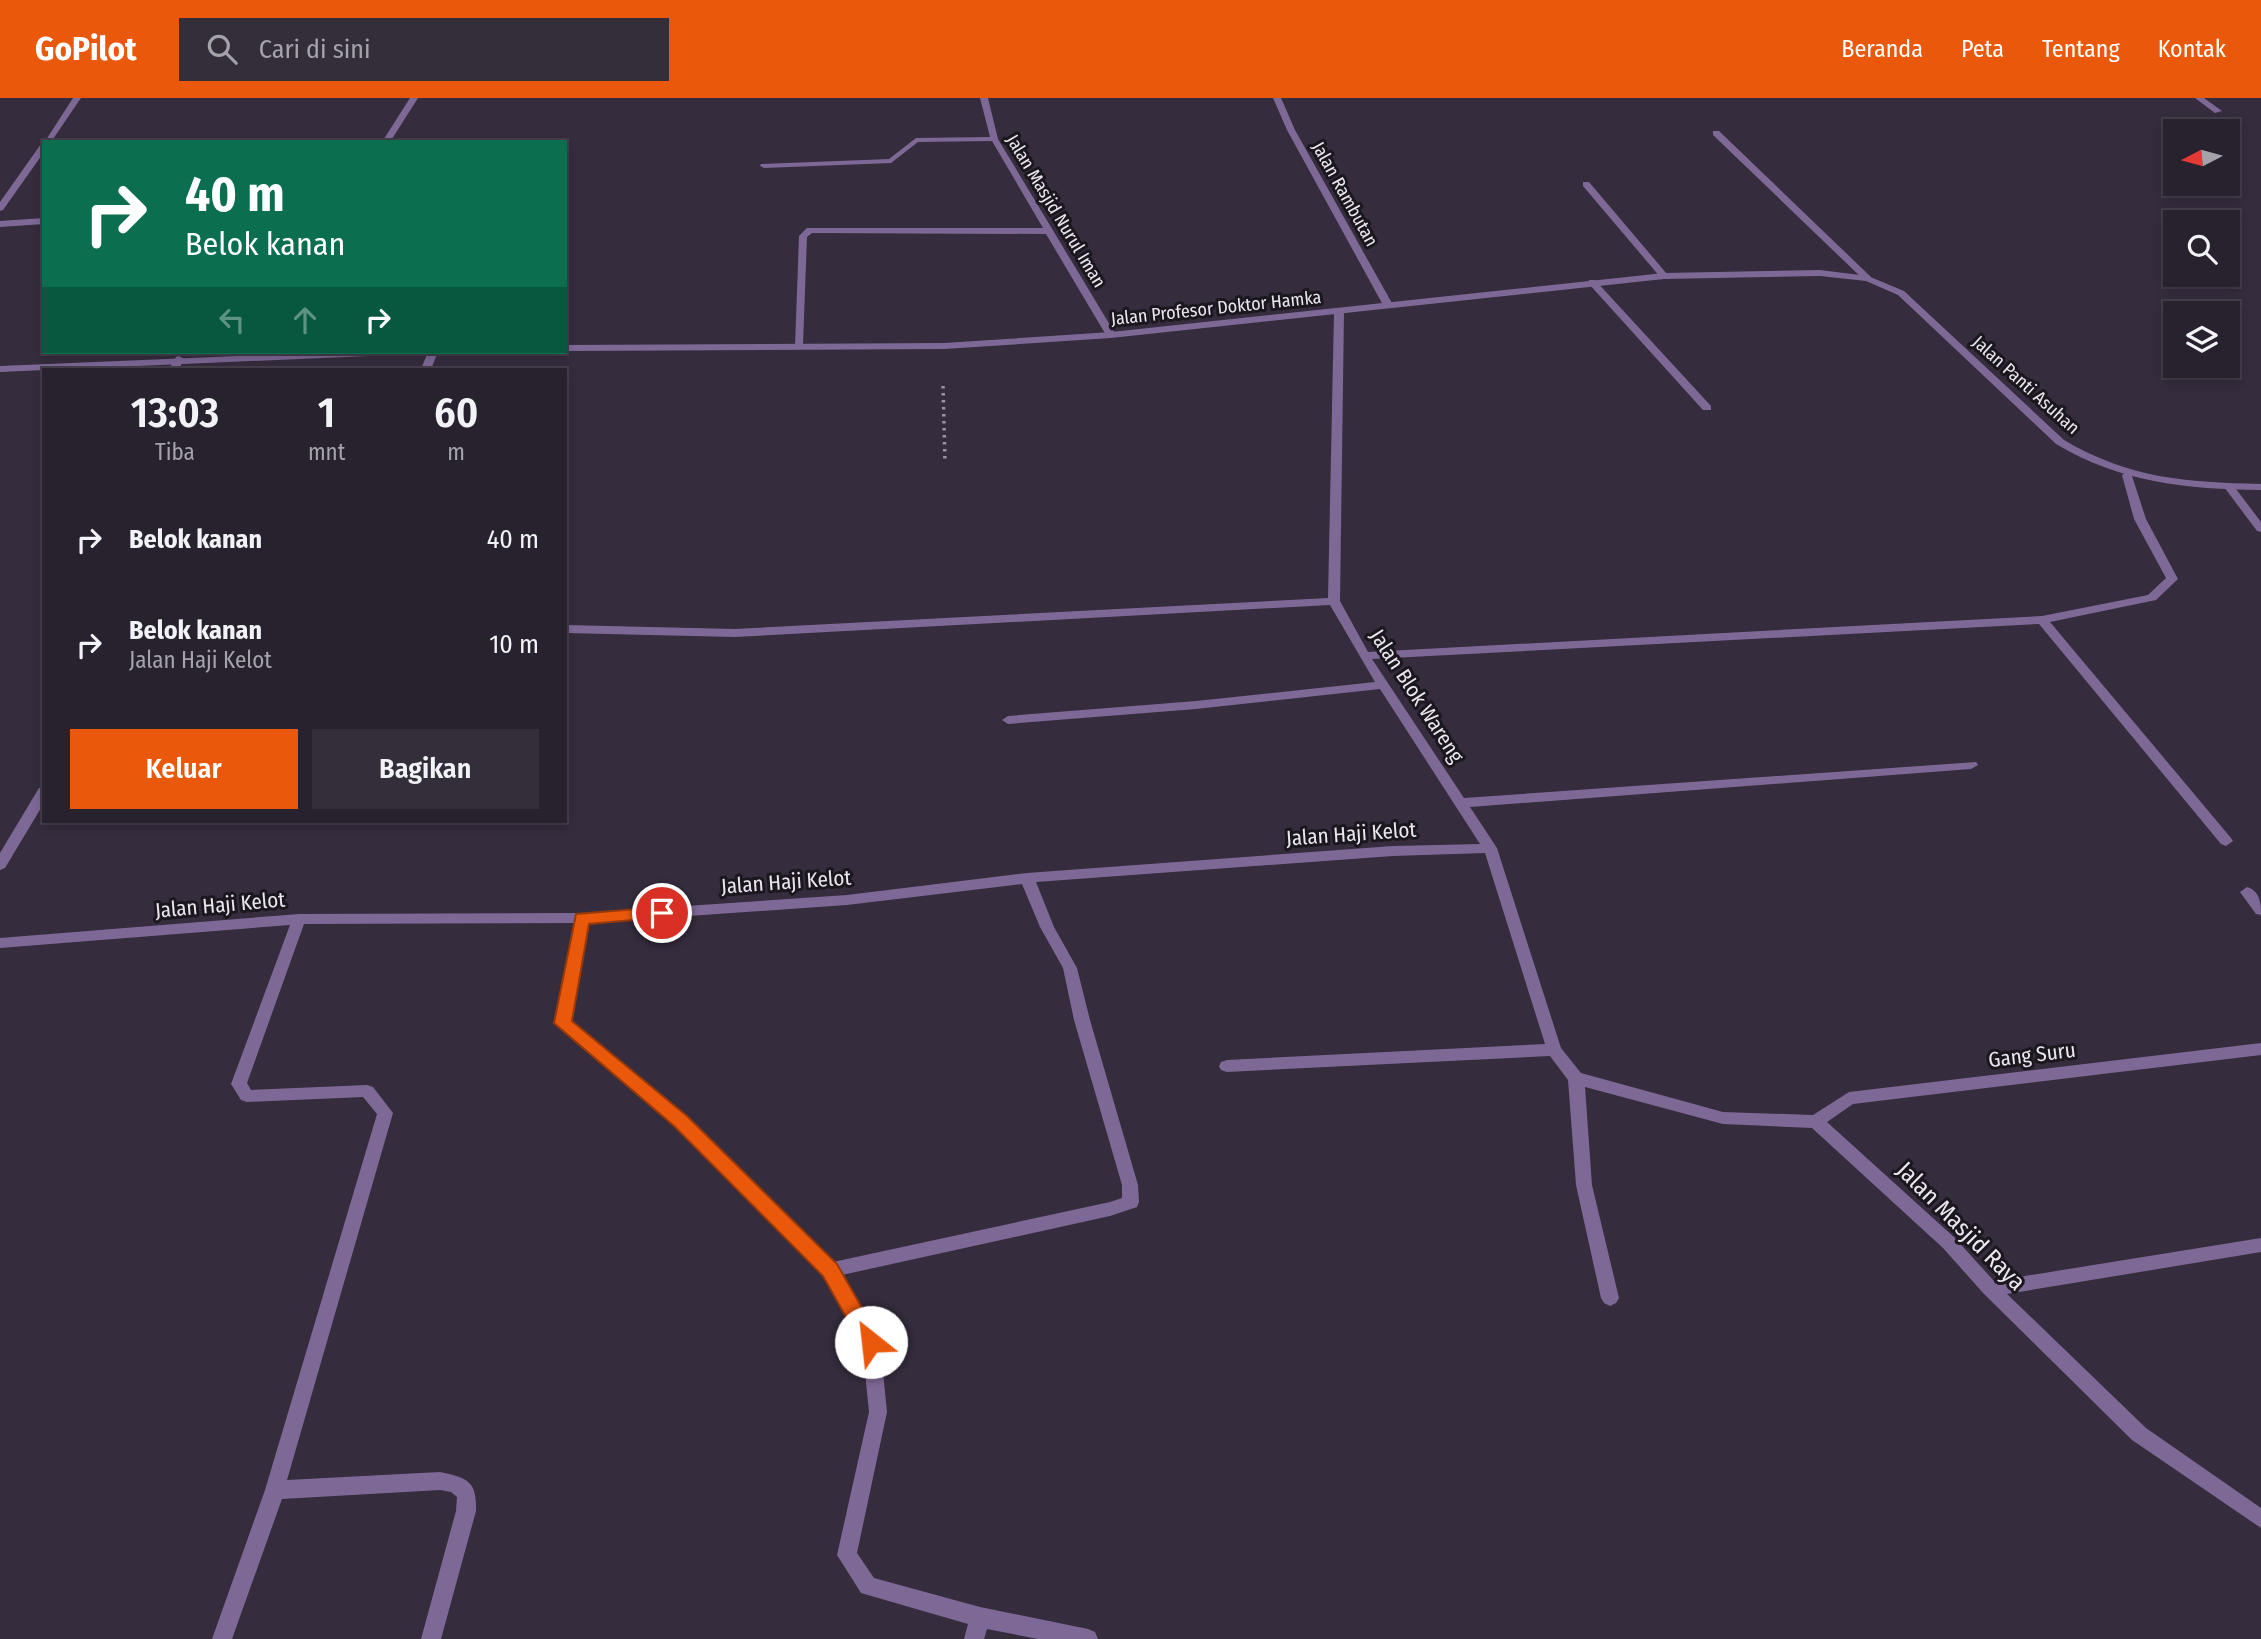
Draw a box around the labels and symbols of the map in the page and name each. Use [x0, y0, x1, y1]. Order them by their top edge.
north arrow [2163, 119, 2240, 196]
street label: Jalan Masjid Nurul Iman [1002, 130, 1110, 292]
street label: Jalan Rambutan [1307, 138, 1383, 250]
street label: Jalan Profesor Doktor Hamka [1110, 286, 1322, 330]
street label: Jalan Panti Asuhan [1968, 331, 2084, 439]
street label: Jalan Blok Wareng [1364, 624, 1470, 768]
street label: Jalan Haji Kelot [1285, 816, 1417, 852]
street label: Jalan Haji Kelot [720, 864, 852, 900]
pin [632, 883, 692, 943]
street label: Jalan Haji Kelot [154, 886, 286, 924]
street label: Gang Suru [1987, 1037, 2077, 1073]
street label: Jalan Masjid Raya [1891, 1156, 2031, 1296]
position arrow [834, 1305, 908, 1379]

